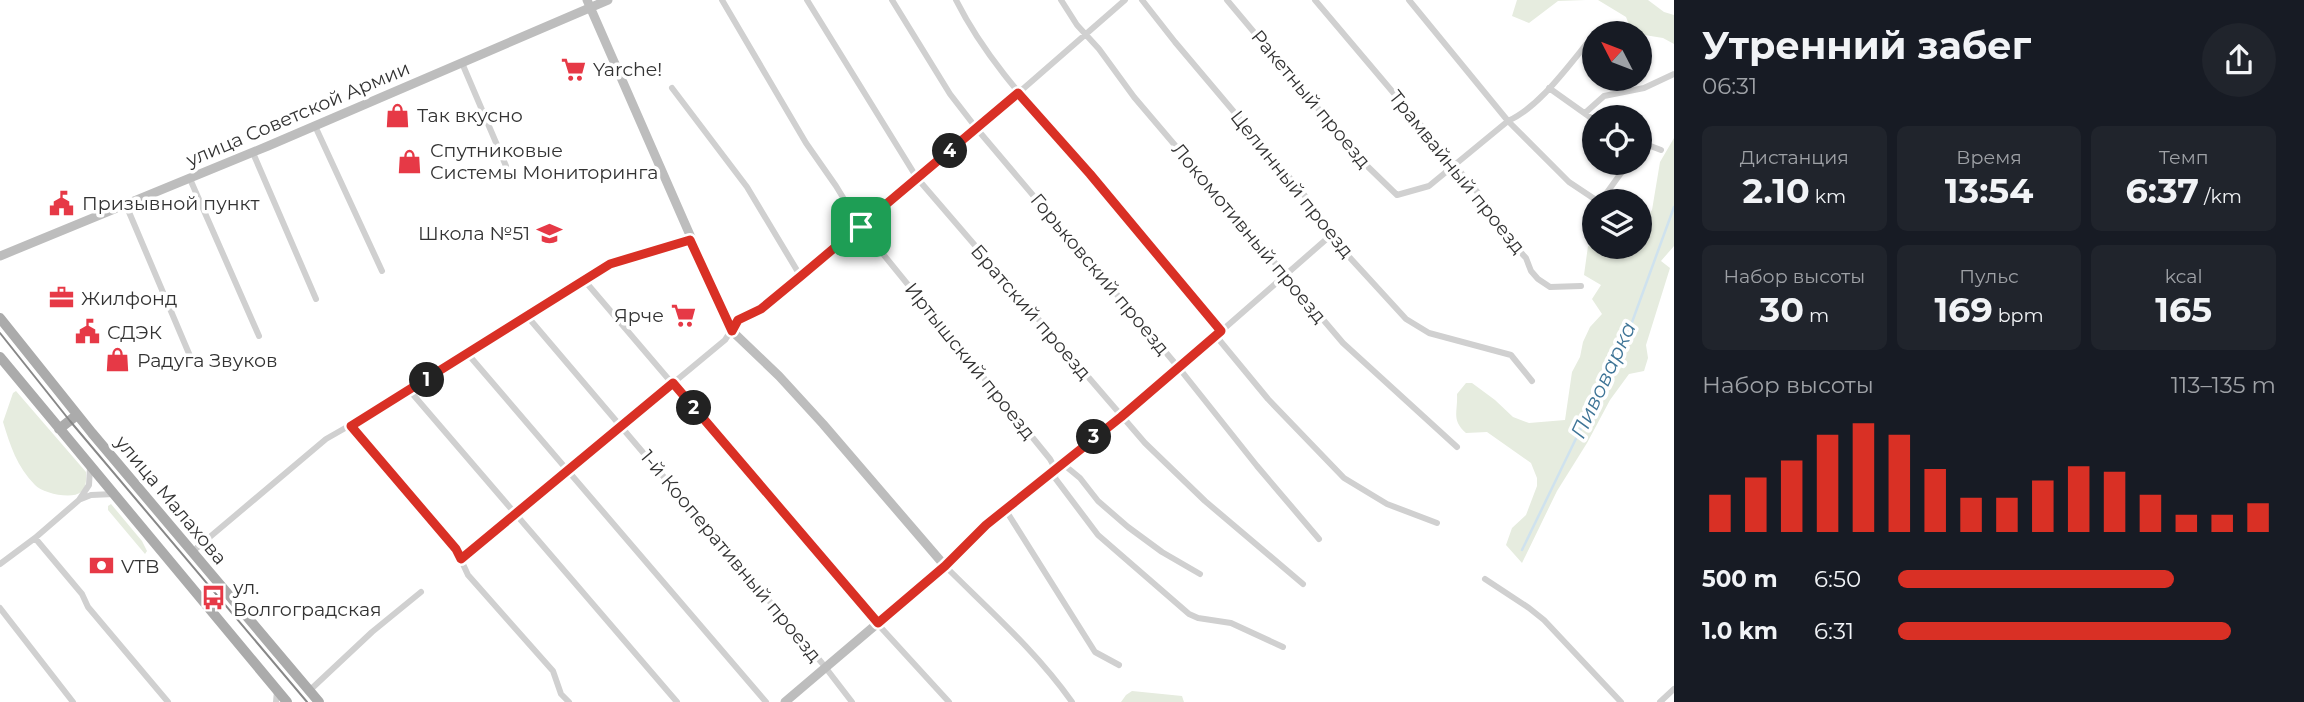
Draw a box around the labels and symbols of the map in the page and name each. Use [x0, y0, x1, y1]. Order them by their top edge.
north arrow [1582, 21, 1652, 91]
street label: Ракетный проезд [1247, 25, 1375, 173]
supermarket icon: Yarche! [559, 55, 587, 83]
street label: улица Советской Армии [182, 56, 413, 172]
place label: Yarche! [593, 58, 662, 81]
street label: Трамвайный проезд [1384, 86, 1530, 258]
shop icon: Так вкусно [383, 101, 411, 129]
place label: Так вкусно [417, 104, 523, 127]
street label: Целинный проезд [1226, 106, 1358, 262]
pin: 4 [932, 134, 968, 168]
street label: Локомотивный проезд [1167, 138, 1331, 328]
place label: Спутниковые Системы Мониторинга [430, 139, 658, 184]
shop icon: Спутниковые Системы Мониторинга [396, 147, 424, 175]
public building icon: Призывной пункт [48, 189, 76, 217]
street label: Горьковский проезд [1026, 189, 1174, 359]
place label: Призывной пункт [82, 192, 259, 215]
pin [831, 197, 891, 257]
school or university icon: Школа №51 [536, 219, 564, 247]
place label: Школа №51 [418, 222, 530, 245]
street label: Братский проезд [966, 240, 1096, 384]
street label: Иртышский проезд [900, 278, 1040, 444]
office icon: Жилфонд [47, 284, 75, 312]
place label: Жилфонд [81, 287, 177, 310]
supermarket icon: Ярче [670, 301, 698, 329]
place label: Ярче [614, 304, 664, 327]
public building icon: СДЭК [73, 318, 101, 346]
water label: Пивоварка [1565, 318, 1641, 442]
place label: СДЭК [107, 321, 162, 344]
shop icon: Радуга Звуков [103, 346, 131, 374]
place label: Радуга Звуков [137, 349, 278, 372]
pin: 1 [410, 362, 444, 398]
pin: 2 [676, 390, 712, 426]
pin: 3 [1076, 420, 1112, 454]
street label: улица Малахова [110, 430, 232, 569]
street label: 1-й Кооперативный проезд [636, 445, 826, 667]
bank icon: VTB [87, 552, 115, 580]
place label: VTB [121, 555, 159, 578]
place label: ул. Волгоградская [232, 576, 382, 621]
bus stop icon: ул. Волгоградская [199, 584, 227, 612]

